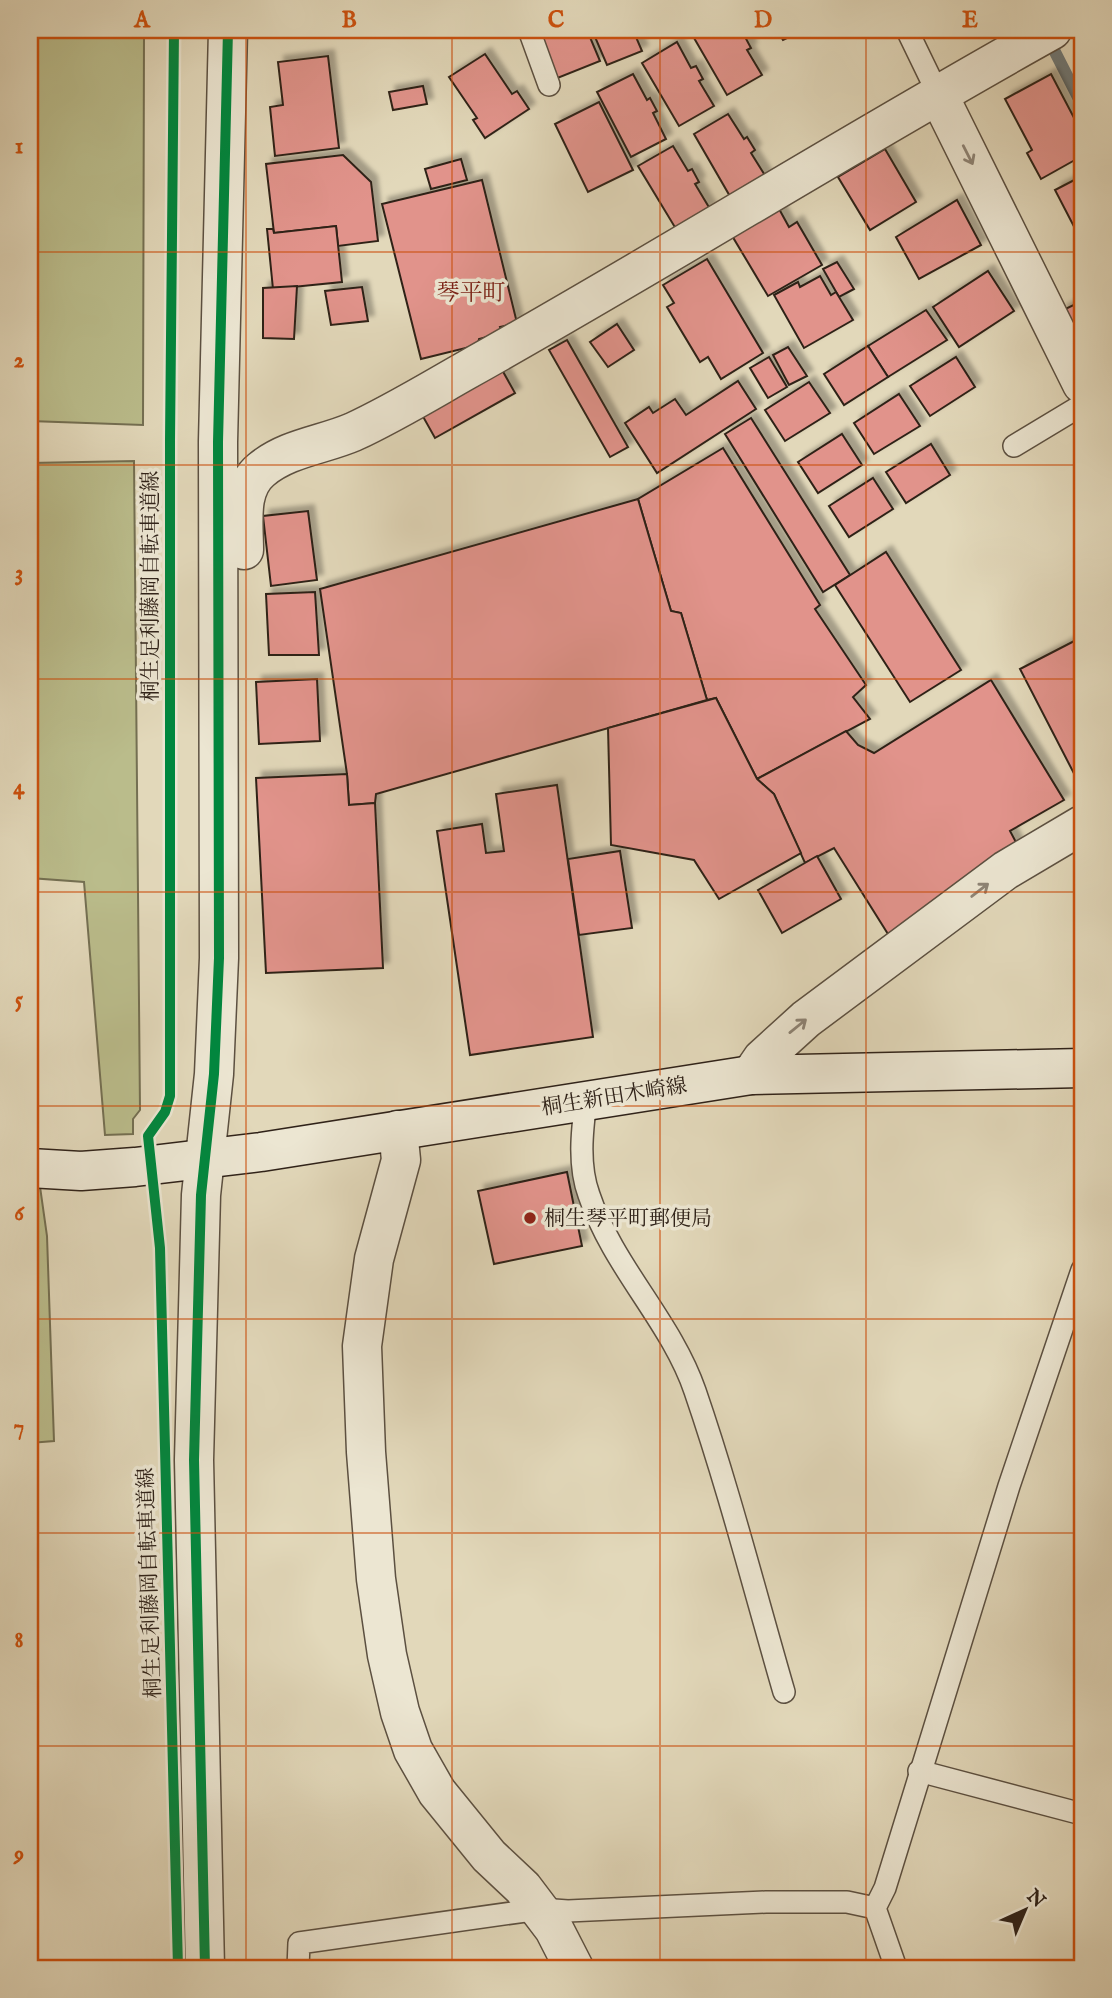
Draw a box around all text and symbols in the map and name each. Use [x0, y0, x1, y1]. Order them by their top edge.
text: A [133, 6, 151, 35]
text: B [341, 6, 357, 35]
text: C [548, 6, 565, 35]
text: D [754, 6, 772, 35]
text: E [962, 6, 978, 35]
text: 1 [15, 132, 23, 161]
one-way arrow [962, 144, 976, 165]
district label: 琴平町 [437, 279, 506, 308]
text: 2 [14, 346, 25, 375]
street label: 桐生足利藤岡自転車道線 [138, 471, 165, 702]
text: 3 [15, 559, 23, 588]
text: 4 [13, 773, 25, 802]
one-way arrow [970, 882, 989, 897]
text: 5 [15, 986, 24, 1015]
one-way arrow [789, 1018, 807, 1034]
street label: 桐生新田木崎線 [540, 1073, 689, 1122]
text: 6 [14, 1199, 25, 1228]
place label: 桐生琴平町郵便局 [544, 1206, 712, 1233]
marker: 桐生琴平町郵便局 [522, 1210, 538, 1226]
text: 7 [14, 1413, 24, 1442]
street label: 桐生足利藤岡自転車道線 [133, 1467, 168, 1699]
text: 8 [14, 1626, 24, 1655]
text: 9 [13, 1840, 24, 1869]
north arrow [990, 1876, 1060, 1946]
text: N [1020, 1884, 1050, 1914]

